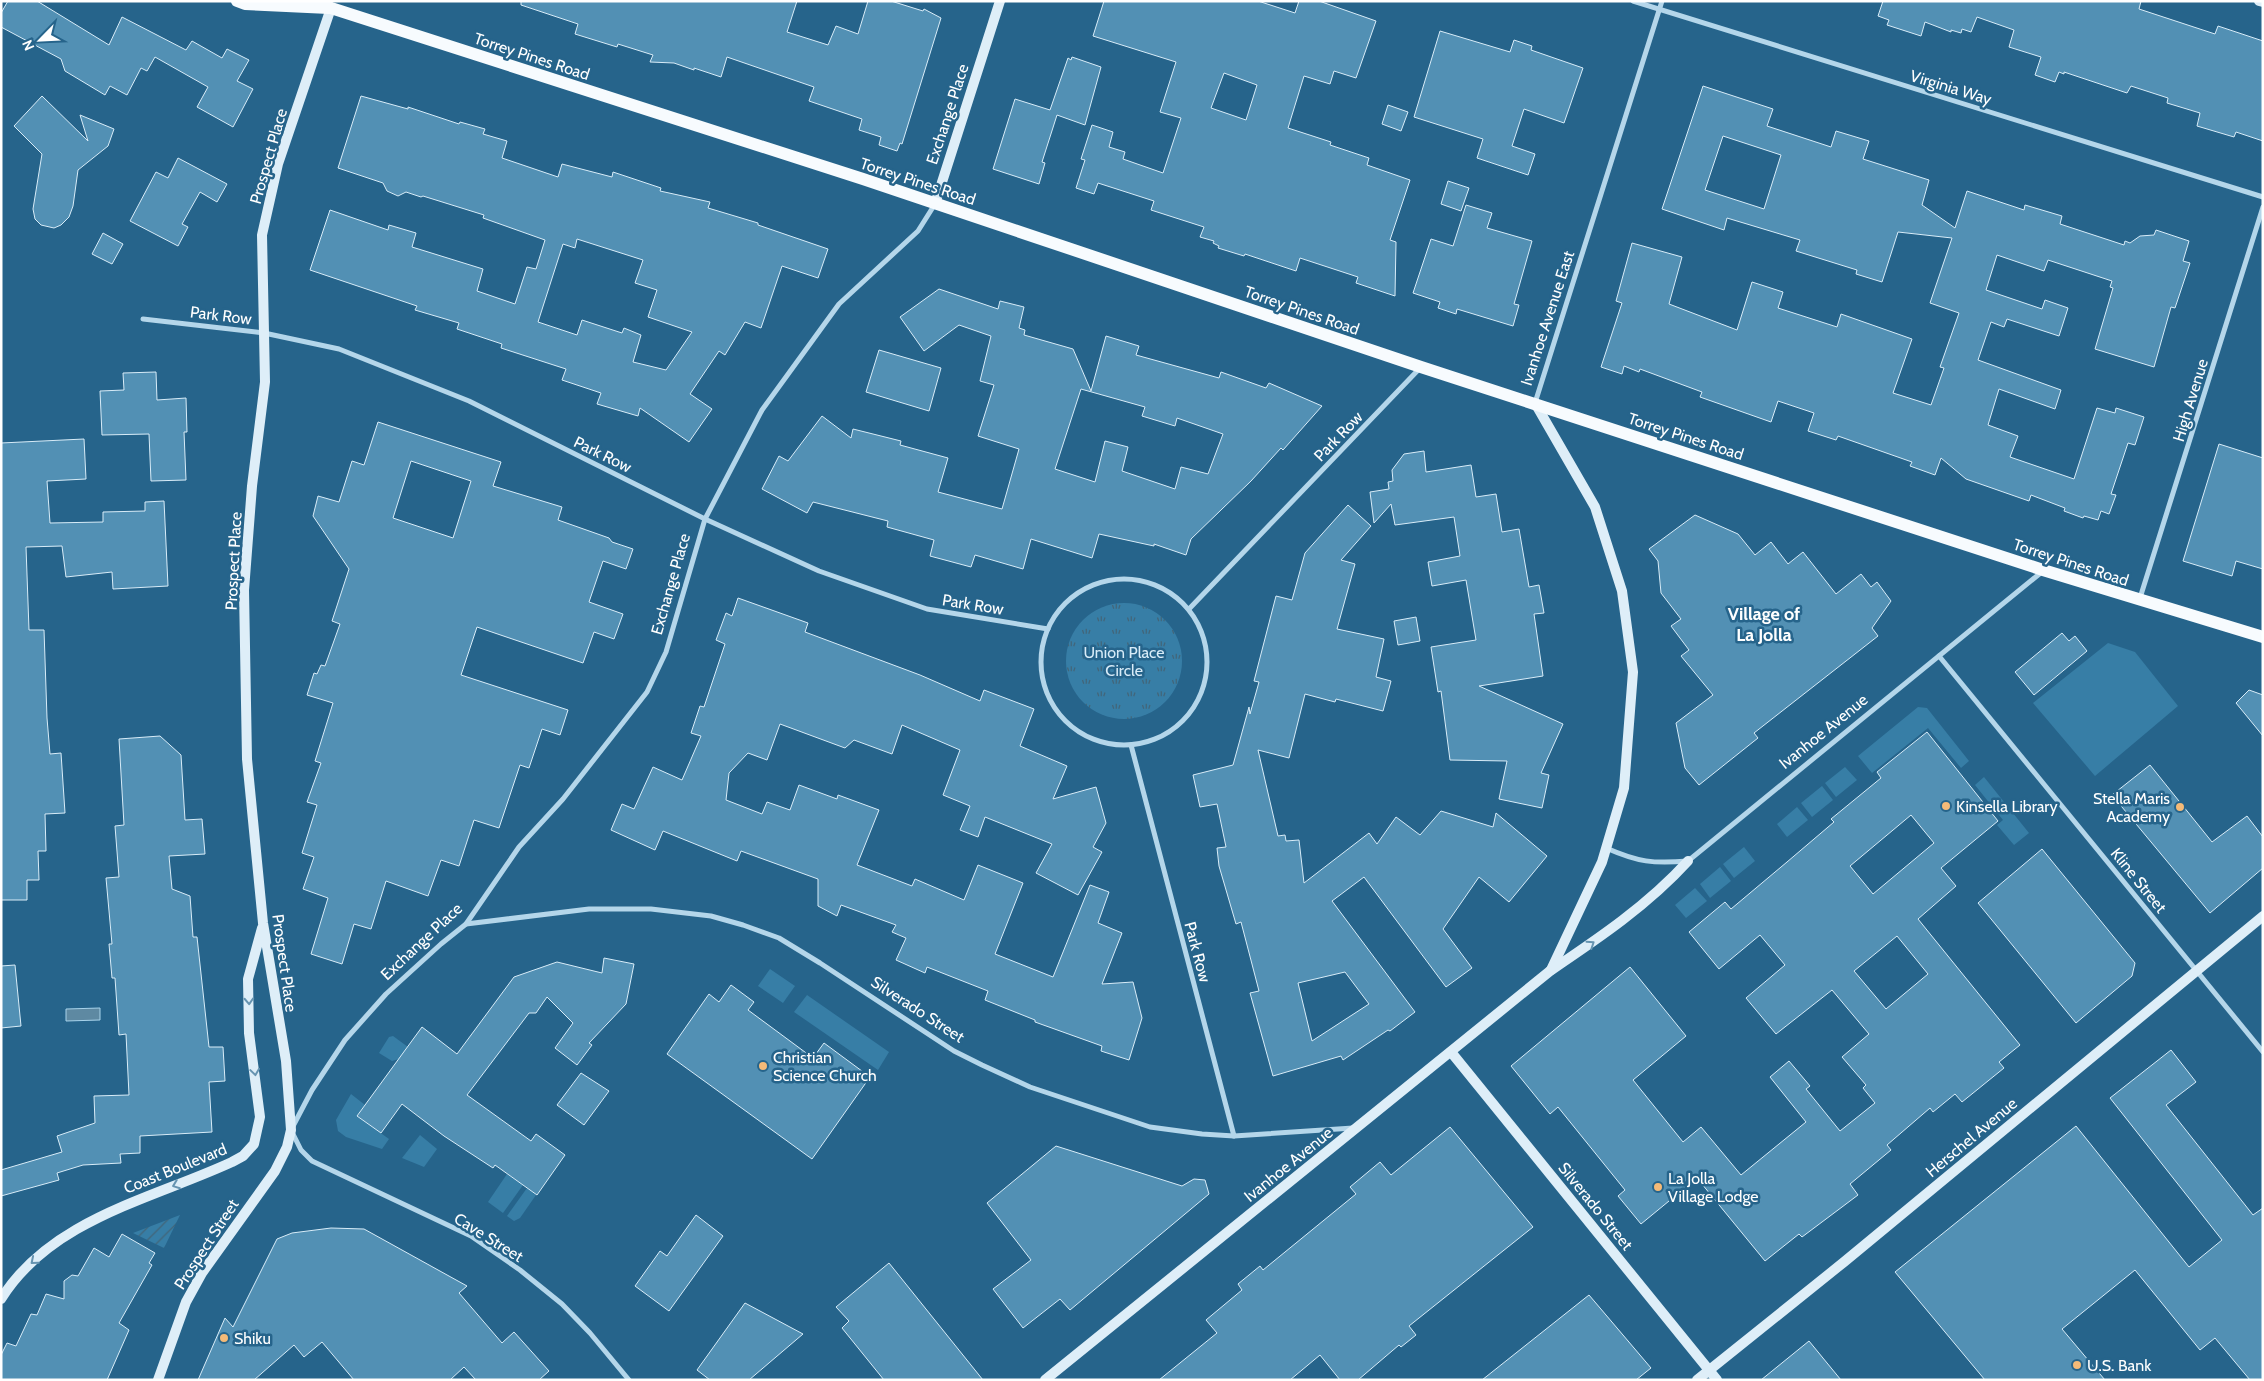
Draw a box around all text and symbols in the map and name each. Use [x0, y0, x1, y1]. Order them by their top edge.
north arrow [15, 15, 65, 65]
street label: Torrey Pines Road [472, 29, 592, 84]
text: N [18, 37, 38, 53]
street label: Exchange Place [922, 62, 973, 167]
street label: Virginia Way [1908, 66, 1994, 109]
street label: Prospect Place [246, 106, 291, 206]
street label: Torrey Pines Road [858, 154, 978, 209]
street label: Ivanhoe Avenue East [1517, 248, 1578, 388]
street label: Torrey Pines Road [1242, 282, 1362, 339]
street label: Park Row [189, 302, 253, 329]
street label: High Avenue [2169, 356, 2212, 444]
street label: Park Row [1310, 407, 1367, 465]
street label: Torrey Pines Road [1626, 409, 1746, 464]
street label: Park Row [571, 432, 635, 477]
street label: Prospect Place [221, 511, 246, 611]
street label: Exchange Place [647, 531, 694, 637]
street label: Torrey Pines Road [2011, 535, 2131, 590]
street label: Park Row [941, 590, 1005, 619]
district label: Village of La Jolla [1728, 603, 1800, 646]
park label: Union Place Circle [1084, 643, 1164, 680]
street label: Ivanhoe Avenue [1775, 690, 1871, 773]
place label: Stella Maris Academy [2093, 789, 2170, 826]
place label: Kinsella Library [1956, 797, 2057, 816]
marker: Kinsella Library [1940, 800, 1952, 812]
marker: Stella Maris Academy [2174, 801, 2186, 813]
street label: Kline Street [2107, 844, 2171, 917]
street label: Exchange Place [377, 899, 466, 984]
street label: Prospect Place [268, 913, 301, 1013]
street label: Park Row [1180, 920, 1215, 985]
one-way arrow [1585, 941, 1594, 950]
street label: Silverado Street [868, 972, 968, 1047]
one-way arrow [243, 998, 254, 1006]
place label: Christian Science Church [773, 1048, 877, 1085]
marker: Christian Science Church [757, 1060, 769, 1072]
one-way arrow [249, 1068, 260, 1076]
street label: Herschel Avenue [1922, 1094, 2021, 1181]
street label: Ivanhoe Avenue [1240, 1123, 1336, 1206]
street label: Coast Boulevard [121, 1139, 230, 1198]
street label: Silverado Street [1554, 1159, 1637, 1254]
place label: La Jolla Village Lodge [1668, 1169, 1759, 1206]
one-way arrow [172, 1179, 181, 1189]
marker: La Jolla Village Lodge [1652, 1181, 1664, 1193]
street label: Prospect Street [170, 1195, 243, 1293]
street label: Cave Street [451, 1209, 527, 1266]
one-way arrow [31, 1256, 40, 1265]
place label: Shiku [234, 1329, 271, 1348]
marker: Shiku [218, 1332, 230, 1344]
place label: U.S. Bank [2087, 1356, 2152, 1375]
marker: U.S. Bank [2071, 1359, 2083, 1371]

